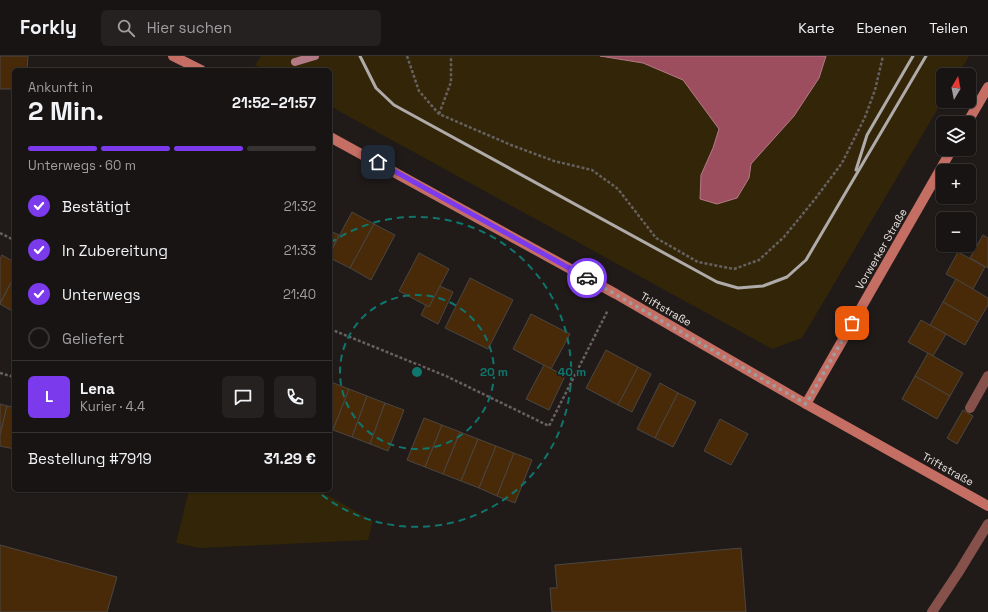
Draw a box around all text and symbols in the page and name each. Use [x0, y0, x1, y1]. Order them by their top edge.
search box [101, 10, 381, 46]
text: Forkly [20, 15, 77, 40]
icon: search [115, 17, 137, 39]
text: Hier suchen [147, 18, 232, 37]
text: Karte [798, 19, 835, 37]
text: Ebenen [857, 19, 907, 37]
text: Teilen [929, 19, 968, 37]
north arrow [936, 68, 976, 108]
map controls [936, 68, 976, 252]
text: Ankunft in [28, 79, 93, 96]
text: 21:52–21:57 [232, 93, 316, 112]
text: 2 Min. [28, 94, 104, 128]
button: layers [936, 116, 976, 156]
pin [361, 145, 395, 179]
icon: home [367, 151, 389, 173]
text: Unterwegs · 60 m [28, 157, 136, 174]
button: + [936, 164, 976, 204]
icon: check [28, 195, 50, 217]
text: Bestätigt [62, 197, 131, 216]
text: 21:32 [284, 198, 316, 215]
street label: Vorwerker Straße [852, 206, 910, 292]
button: − [936, 212, 976, 252]
icon: check [28, 239, 50, 261]
text: In Zubereitung [62, 241, 168, 260]
text: 21:33 [284, 242, 316, 259]
courier [567, 258, 607, 298]
icon: car [576, 267, 598, 289]
icon: check [28, 283, 50, 305]
text: Unterwegs [62, 285, 140, 304]
text: 21:40 [283, 286, 316, 303]
street label: Triftstraße [638, 289, 694, 329]
pin [835, 306, 869, 340]
icon: bag [841, 312, 863, 334]
text: Geliefert [62, 329, 124, 348]
text: 20 m [480, 364, 508, 380]
text: 40 m [558, 364, 586, 380]
centre of rings [410, 365, 424, 379]
button: chat [222, 376, 264, 418]
button: phone [274, 376, 316, 418]
text: Lena [80, 379, 115, 398]
text: L [45, 387, 53, 406]
text: Kurier · 4.4 [80, 398, 145, 415]
text: Bestellung #7919 [28, 449, 152, 468]
text: 31.29 € [264, 449, 316, 468]
street label: Triftstraße [920, 449, 976, 489]

